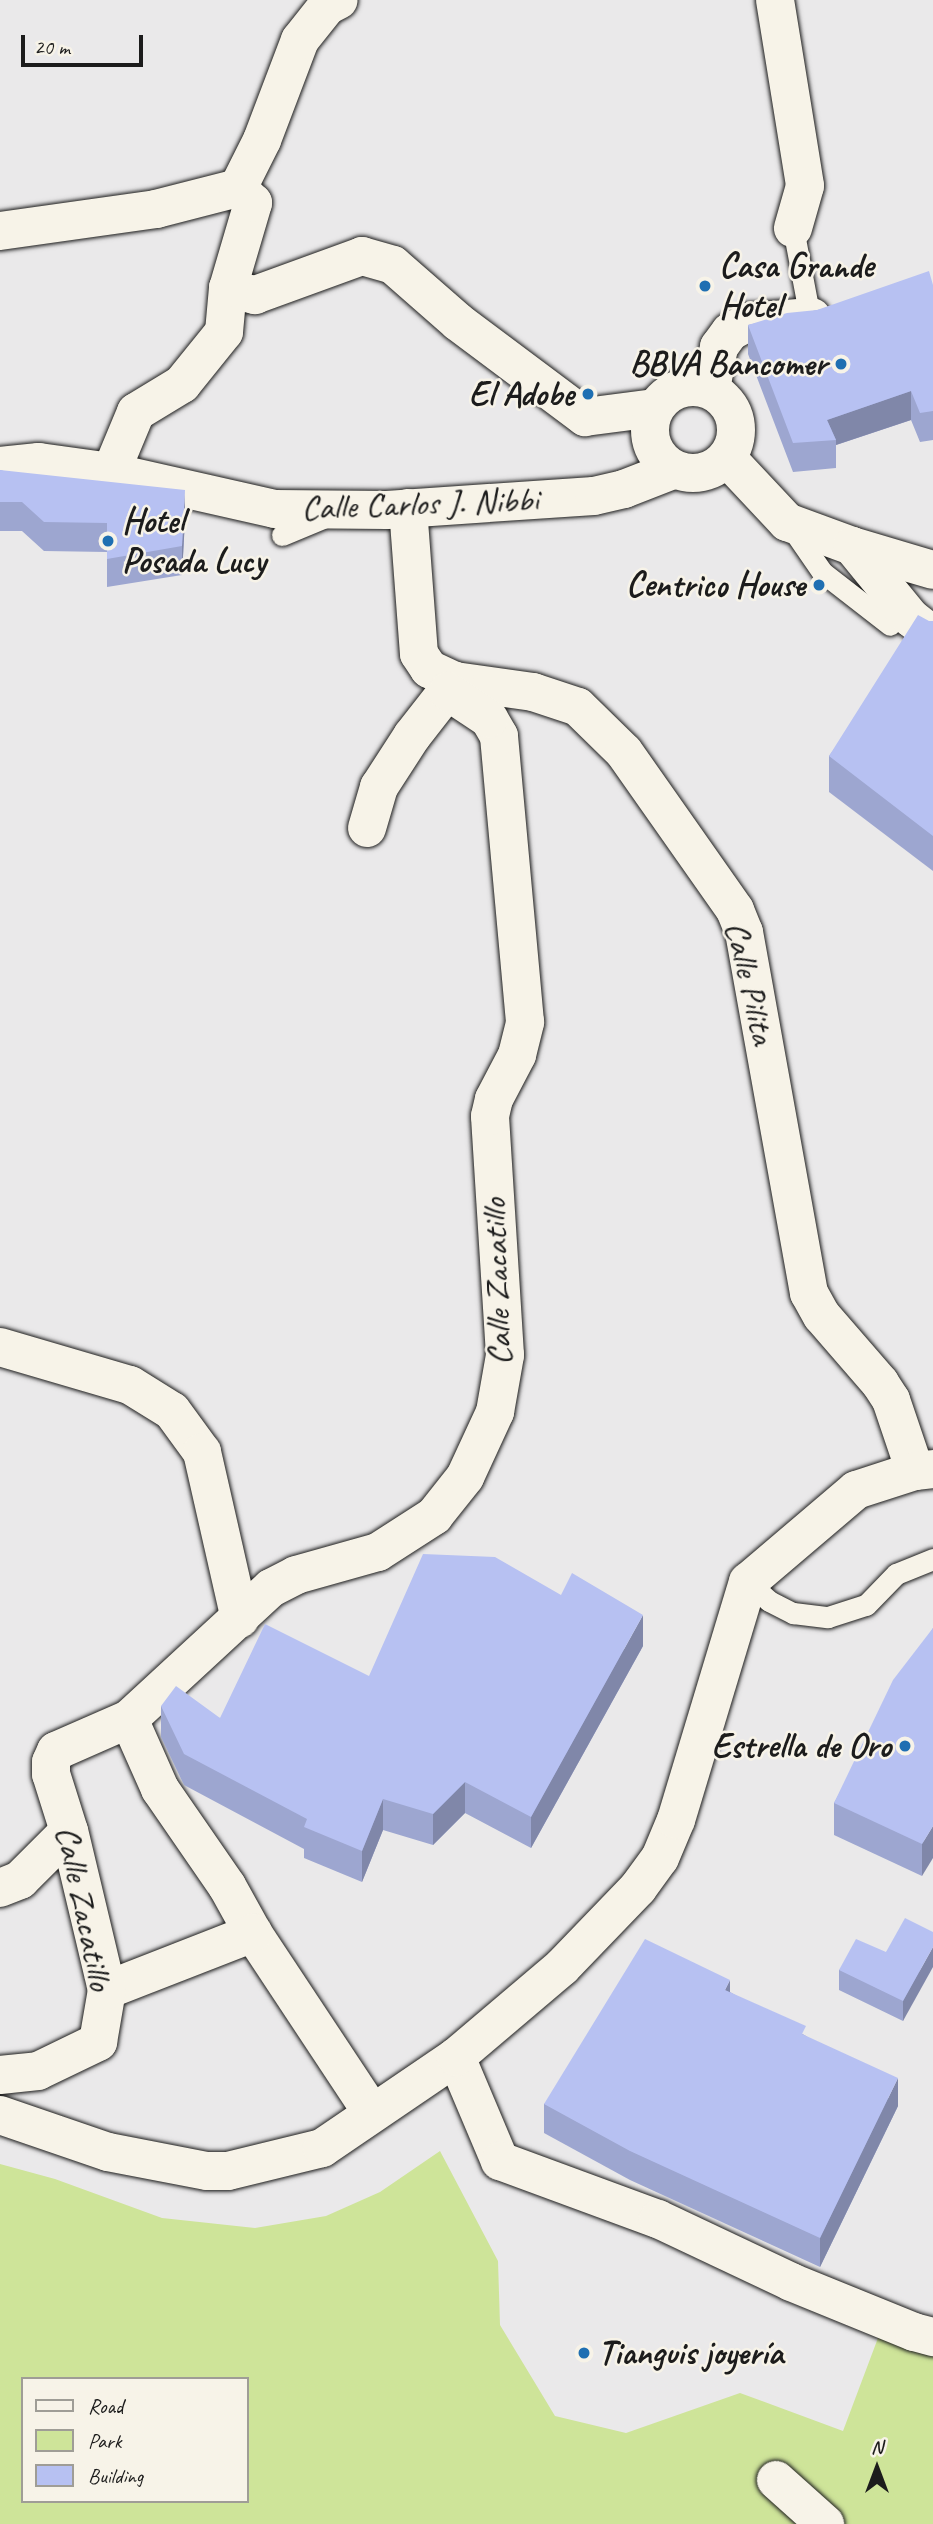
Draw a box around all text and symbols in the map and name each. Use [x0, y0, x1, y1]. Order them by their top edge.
scale bar [24, 21, 147, 65]
text: 20 m [34, 34, 70, 60]
place label: Casa Grande Hotel [719, 245, 874, 327]
marker: Casa Grande Hotel [697, 278, 713, 294]
place label: BBVA Bancomer [630, 343, 827, 385]
marker: BBVA Bancomer [833, 356, 849, 372]
place label: El Adobe [469, 373, 574, 415]
marker: El Adobe [580, 386, 596, 402]
street label: Calle Carlos J. Nibbi [300, 479, 540, 529]
place label: Hotel Posada Lucy [122, 500, 265, 582]
marker: Hotel Posada Lucy [100, 533, 116, 549]
place label: Centrico House [626, 564, 805, 606]
marker: Centrico House [811, 577, 827, 593]
street label: Calle Pilita [715, 917, 785, 1049]
street label: Calle Zacatillo [473, 1199, 521, 1365]
place label: Estrella de Oro [711, 1725, 891, 1767]
marker: Estrella de Oro [897, 1738, 913, 1754]
street label: Calle Zacatillo [46, 1823, 122, 1993]
place label: Tianguis joyería [598, 2332, 783, 2374]
marker: Tianguis joyería [576, 2345, 592, 2361]
legend [21, 2377, 248, 2503]
text: Road [88, 2393, 123, 2419]
text: Park [88, 2428, 121, 2454]
north arrow [842, 2433, 912, 2503]
text: N [871, 2435, 883, 2459]
text: Building [88, 2463, 143, 2489]

